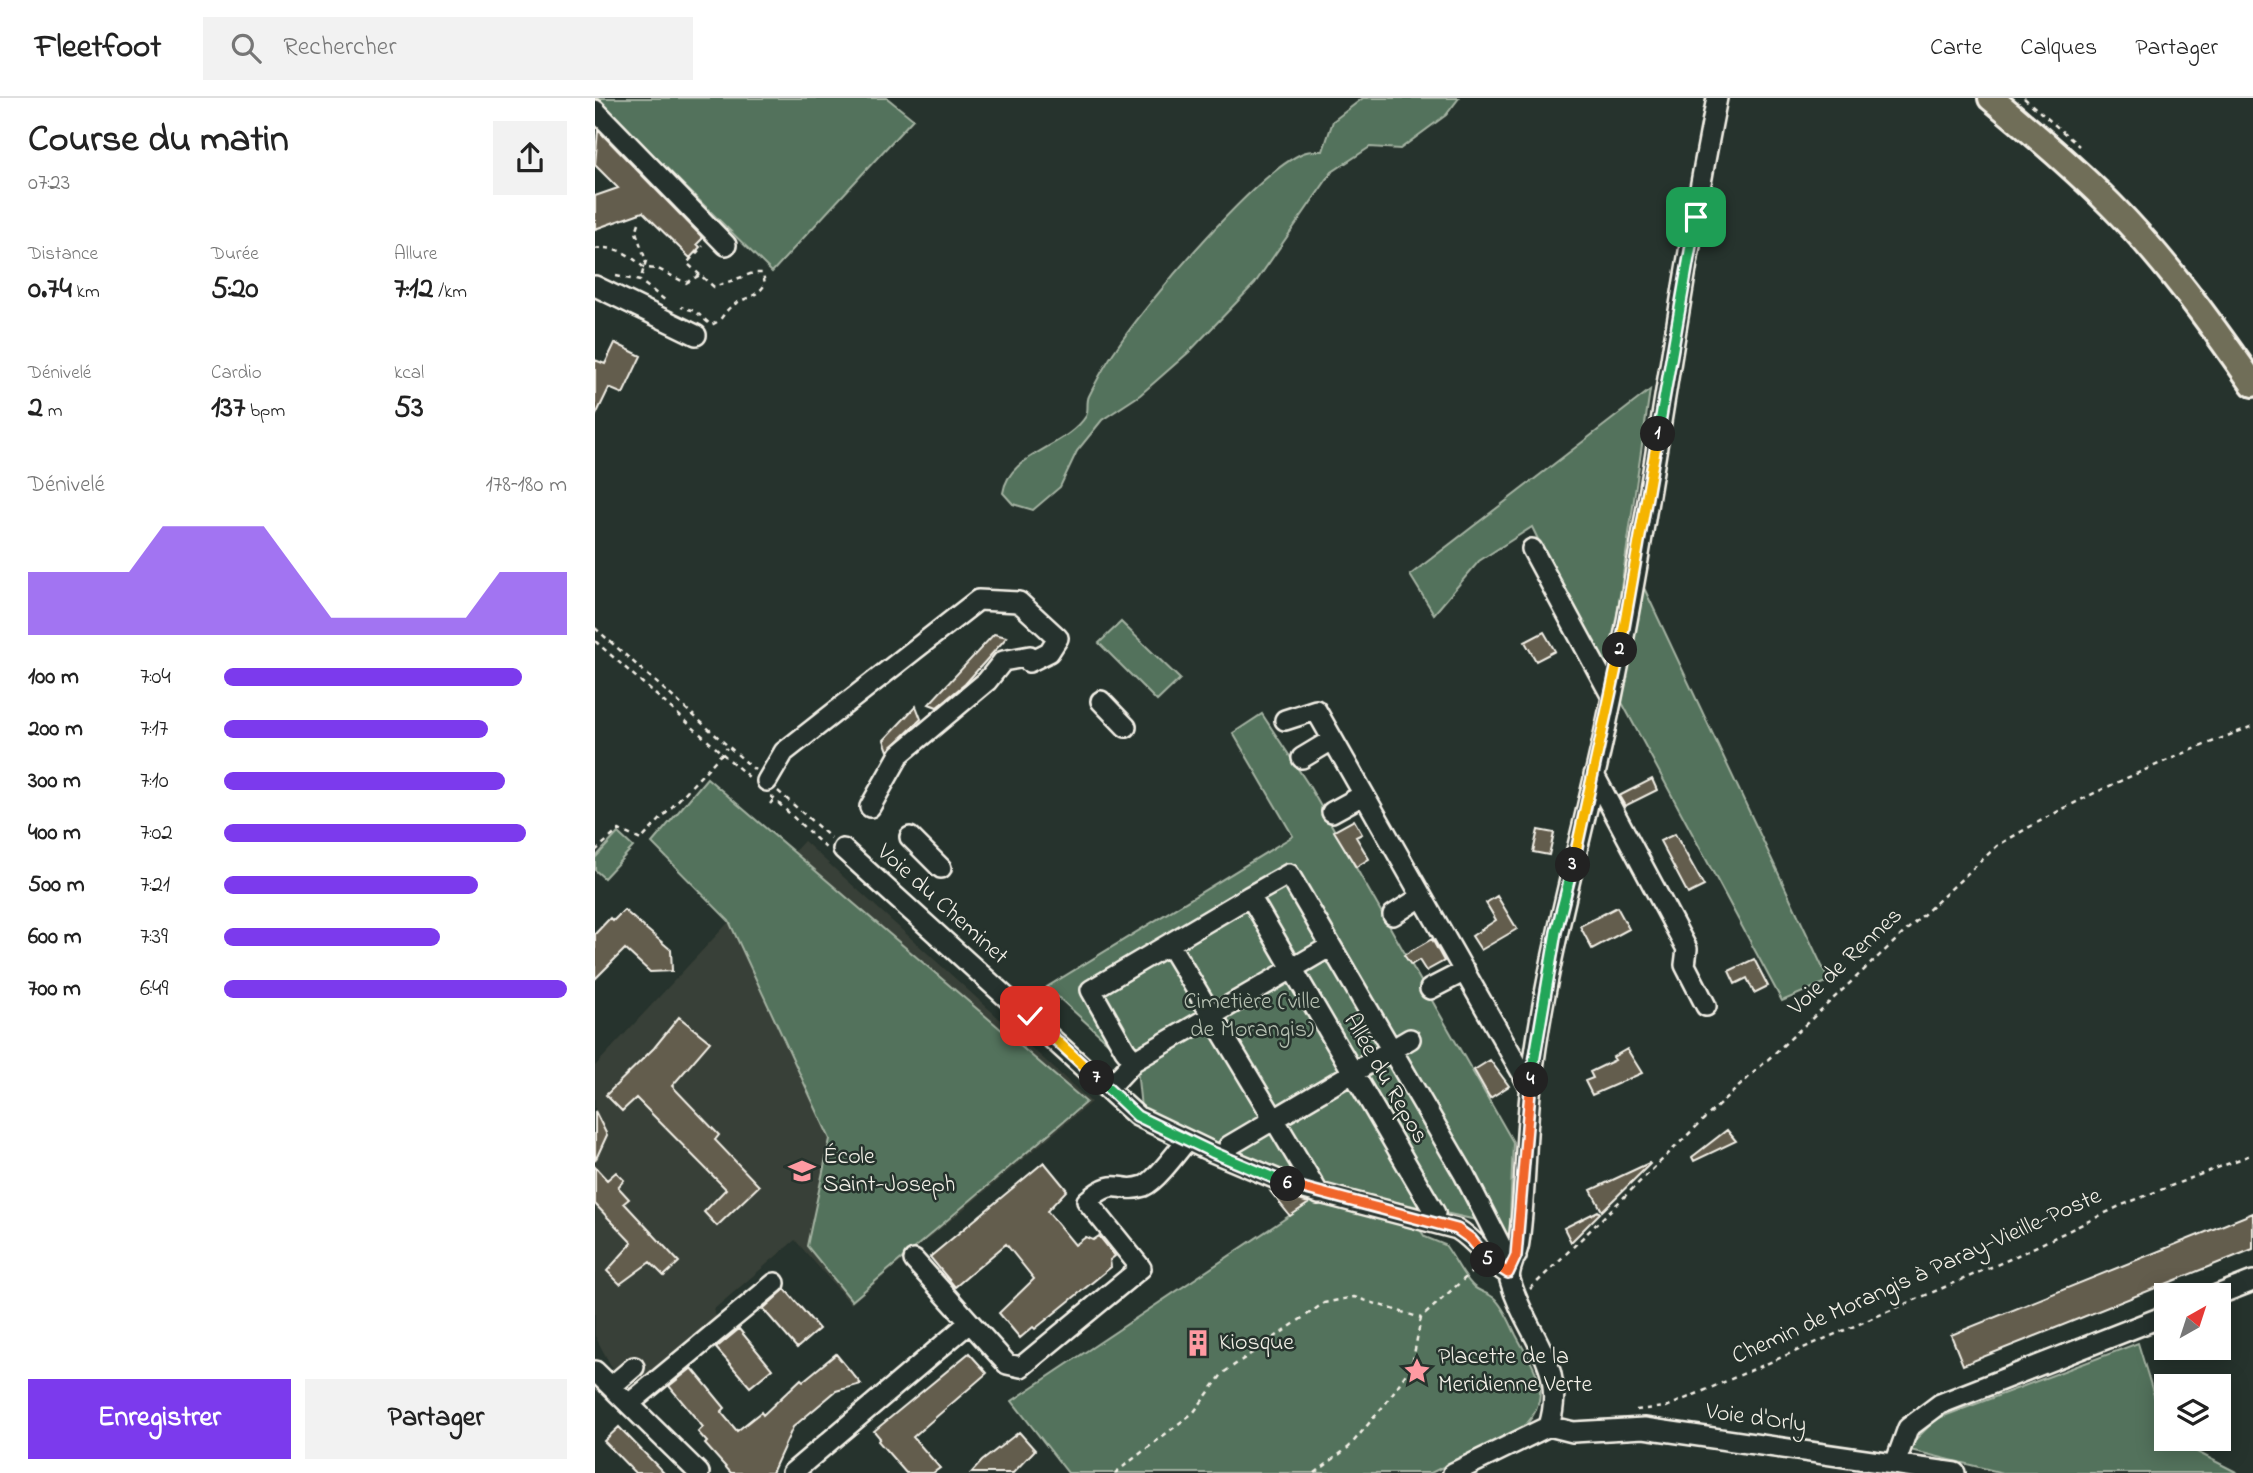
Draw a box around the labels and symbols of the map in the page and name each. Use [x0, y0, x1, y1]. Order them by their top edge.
pin [1666, 187, 1726, 247]
pin: 1 [1641, 416, 1675, 452]
pin: 2 [1602, 632, 1637, 668]
street label: Voie du Cheminet [868, 835, 1016, 974]
pin: 3 [1555, 848, 1591, 882]
street label: Voie de Rennes [1780, 900, 1911, 1025]
park label: Cimetière (ville de Morangis) [1184, 985, 1321, 1048]
pin [1000, 986, 1060, 1046]
street label: Allée du Repos [1334, 1007, 1436, 1151]
pin: 7 [1079, 1060, 1115, 1096]
pin: 4 [1513, 1062, 1549, 1098]
place label: École Saint-Joseph [823, 1140, 955, 1203]
school or university icon: École Saint-Joseph [787, 1156, 817, 1186]
pin: 6 [1271, 1166, 1305, 1202]
street label: Chemin de Morangis à Paray-Vieille-Poste [1727, 1179, 2108, 1375]
pin: 5 [1471, 1242, 1505, 1278]
north arrow [2154, 1283, 2231, 1360]
place label: Kiosque [1219, 1326, 1294, 1361]
building icon: Kiosque [1183, 1328, 1213, 1358]
place label: Placette de la Meridienne Verte [1438, 1340, 1593, 1403]
place icon: Placette de la Meridienne Verte [1402, 1356, 1432, 1386]
street label: Voie d'Orly [1702, 1394, 1809, 1444]

